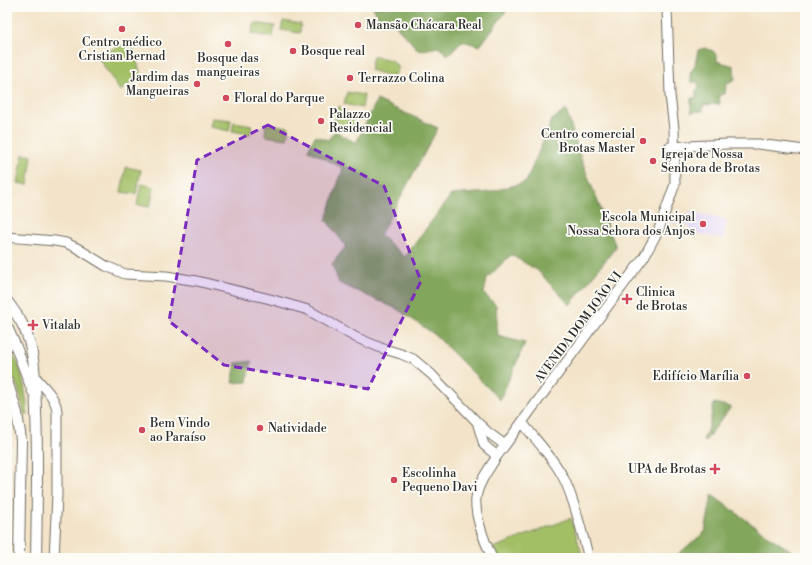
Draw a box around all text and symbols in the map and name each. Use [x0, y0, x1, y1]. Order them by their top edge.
place label: Mansão Chácara Real [366, 18, 482, 33]
marker: Mansão Chácara Real [353, 20, 363, 30]
marker: Centro médico Cristian Bernad [117, 24, 127, 34]
place label: Centro médico Cristian Bernad [79, 35, 166, 64]
marker: Bosque das mangueiras [223, 39, 233, 49]
place label: Bosque real [300, 44, 365, 59]
marker: Bosque real [288, 46, 298, 56]
place label: Bosque das mangueiras [196, 51, 260, 80]
place label: Jardim das Mangueiras [126, 70, 189, 99]
place label: Terrazzo Colina [358, 71, 445, 86]
marker: Terrazzo Colina [345, 73, 355, 83]
marker: Jardim das Mangueiras [192, 79, 202, 89]
place label: Floral do Parque [234, 91, 325, 106]
marker: Floral do Parque [221, 93, 231, 103]
place label: Palazzo Residencial [329, 107, 393, 136]
marker: Palazzo Residencial [316, 116, 326, 126]
place label: Centro comercial Brotas Master [541, 127, 635, 156]
marker: Centro comercial Brotas Master [638, 136, 648, 146]
place label: Igreja de Nossa Senhora de Brotas [661, 147, 760, 176]
marker: Igreja de Nossa Senhora de Brotas [648, 156, 658, 166]
place label: Escola Municipal Nossa Sehora dos Anjos [567, 210, 695, 239]
marker: Escola Municipal Nossa Sehora dos Anjos [698, 219, 708, 229]
street label: AVENIDA DOM JOÃO VI [530, 267, 625, 387]
place label: Clinica de Brotas [636, 285, 687, 314]
marker: Clinica de Brotas [621, 293, 633, 305]
place label: Vitalab [41, 318, 81, 333]
marker: Vitalab [27, 319, 39, 331]
place label: Edifício Marília [652, 369, 740, 384]
marker: Edifício Marília [742, 371, 752, 381]
place label: Bem Vindo ao Paraíso [149, 416, 210, 445]
place label: Natividade [268, 421, 327, 436]
marker: Natividade [255, 423, 265, 433]
marker: Bem Vindo ao Paraíso [137, 425, 147, 435]
place label: UPA de Brotas [628, 462, 706, 477]
marker: UPA de Brotas [709, 463, 721, 475]
place label: Escolinha Pequeno Davi [402, 466, 477, 495]
marker: Escolinha Pequeno Davi [389, 475, 399, 485]

